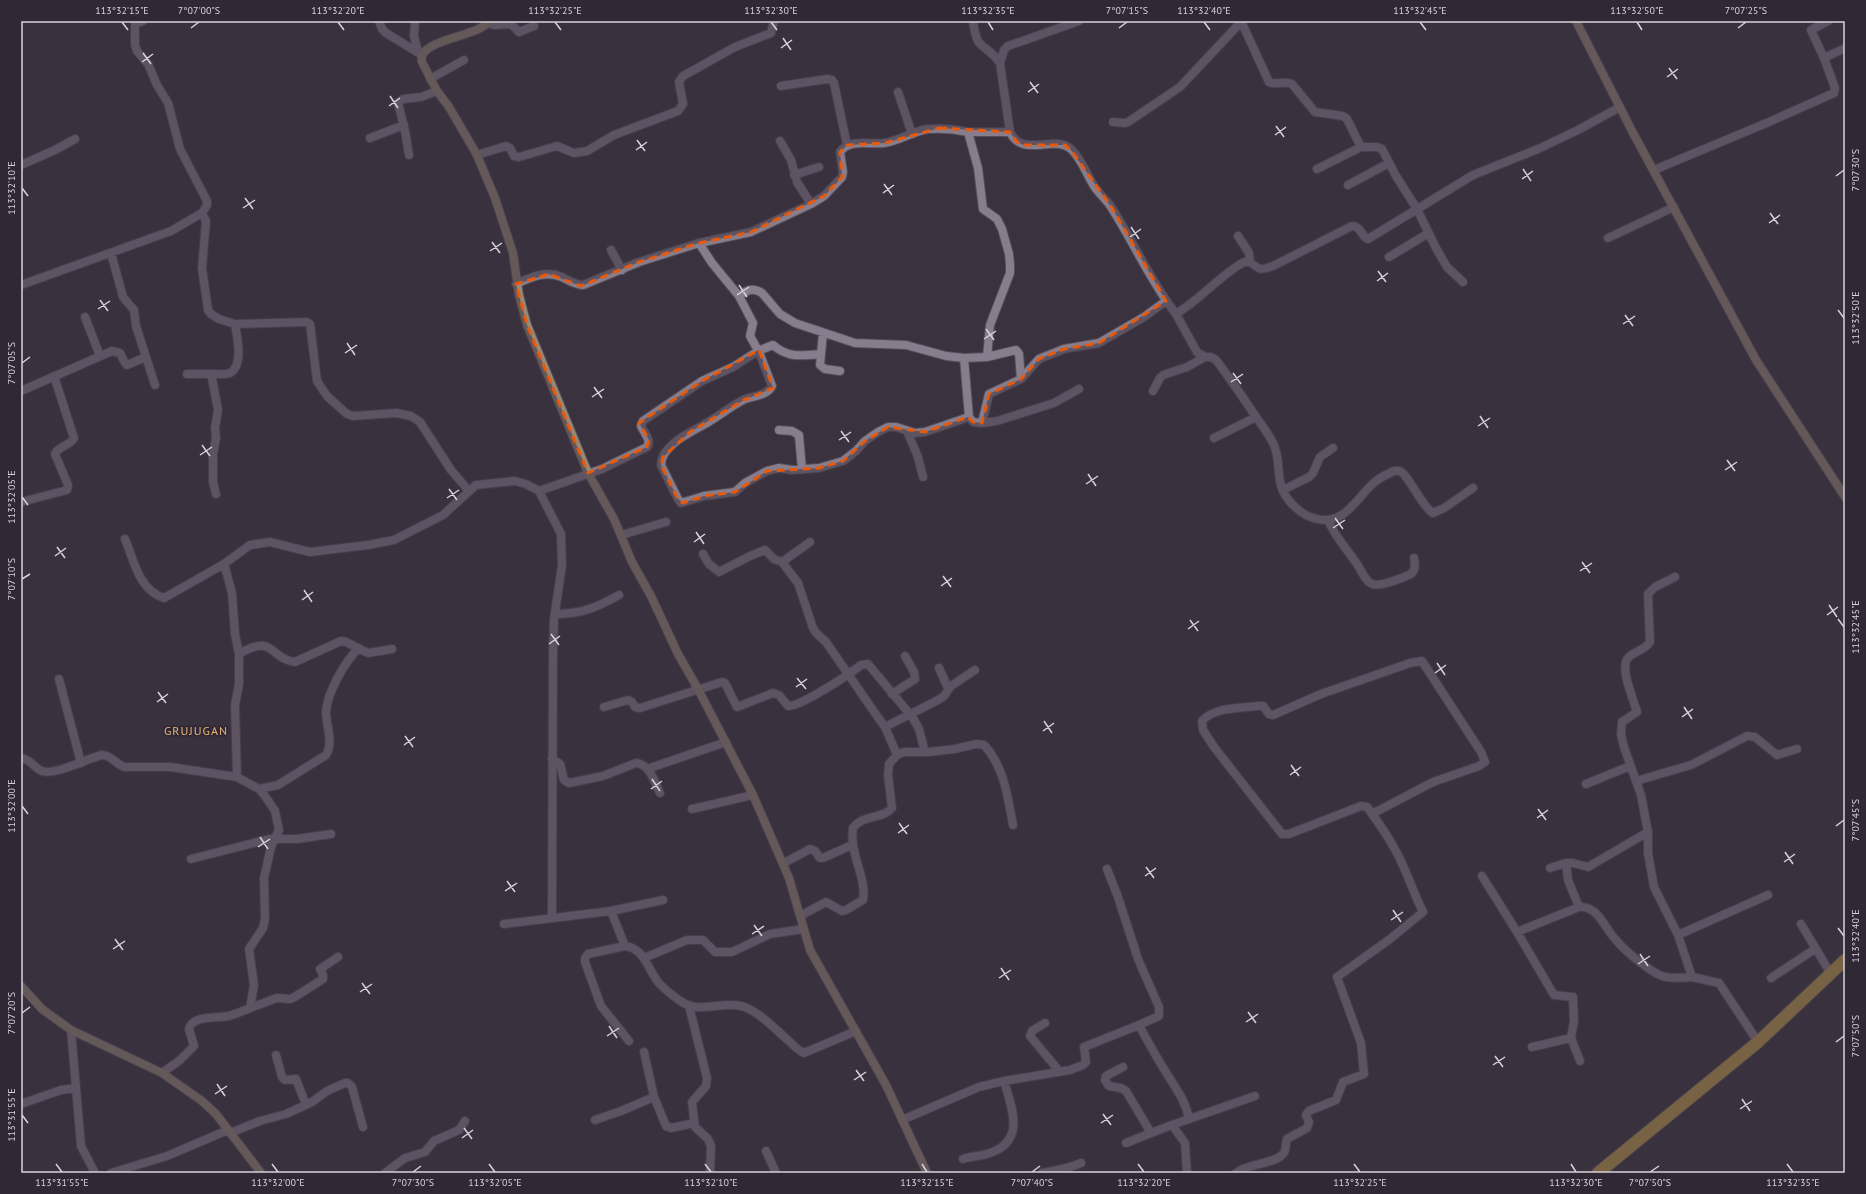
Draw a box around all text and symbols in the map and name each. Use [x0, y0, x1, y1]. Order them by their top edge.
text: 113°32'15"E [95, 4, 149, 17]
text: 7°07'00"S [178, 4, 220, 17]
text: 113°32'20"E [311, 4, 365, 17]
text: 113°32'25"E [528, 4, 582, 17]
text: 113°32'30"E [744, 4, 798, 17]
text: 113°32'35"E [961, 4, 1015, 17]
text: 7°07'15"S [1106, 4, 1148, 17]
text: 113°32'40"E [1177, 4, 1231, 17]
text: 113°32'45"E [1393, 4, 1447, 17]
text: 113°32'50"E [1610, 4, 1664, 17]
text: 7°07'25"S [1725, 4, 1767, 17]
text: 7°07'30"S [1849, 149, 1862, 191]
text: 113°32'10"E [5, 161, 18, 215]
text: 113°32'50"E [1849, 291, 1862, 345]
text: 7°07'05"S [5, 342, 18, 384]
text: 113°32'05"E [5, 470, 18, 524]
text: 7°07'10"S [5, 558, 18, 600]
text: 113°32'45"E [1849, 600, 1862, 654]
district label: GRUJUGAN [164, 723, 228, 738]
text: 113°32'00"E [5, 779, 18, 833]
text: 7°07'45"S [1849, 799, 1862, 841]
text: 113°32'40"E [1849, 909, 1862, 963]
text: 7°07'20"S [5, 992, 18, 1034]
text: 7°07'50"S [1849, 1015, 1862, 1057]
text: 113°31'55"E [5, 1088, 18, 1142]
text: 113°31'55"E [35, 1176, 89, 1189]
text: 113°32'00"E [251, 1176, 305, 1189]
text: 7°07'30"S [392, 1176, 434, 1189]
text: 113°32'05"E [468, 1176, 522, 1189]
text: 113°32'10"E [684, 1176, 738, 1189]
text: 113°32'15"E [900, 1176, 954, 1189]
text: 7°07'40"S [1011, 1176, 1053, 1189]
text: 113°32'20"E [1117, 1176, 1171, 1189]
text: 113°32'25"E [1333, 1176, 1387, 1189]
text: 113°32'30"E [1549, 1176, 1603, 1189]
text: 7°07'50"S [1629, 1176, 1671, 1189]
text: 113°32'35"E [1766, 1176, 1820, 1189]

